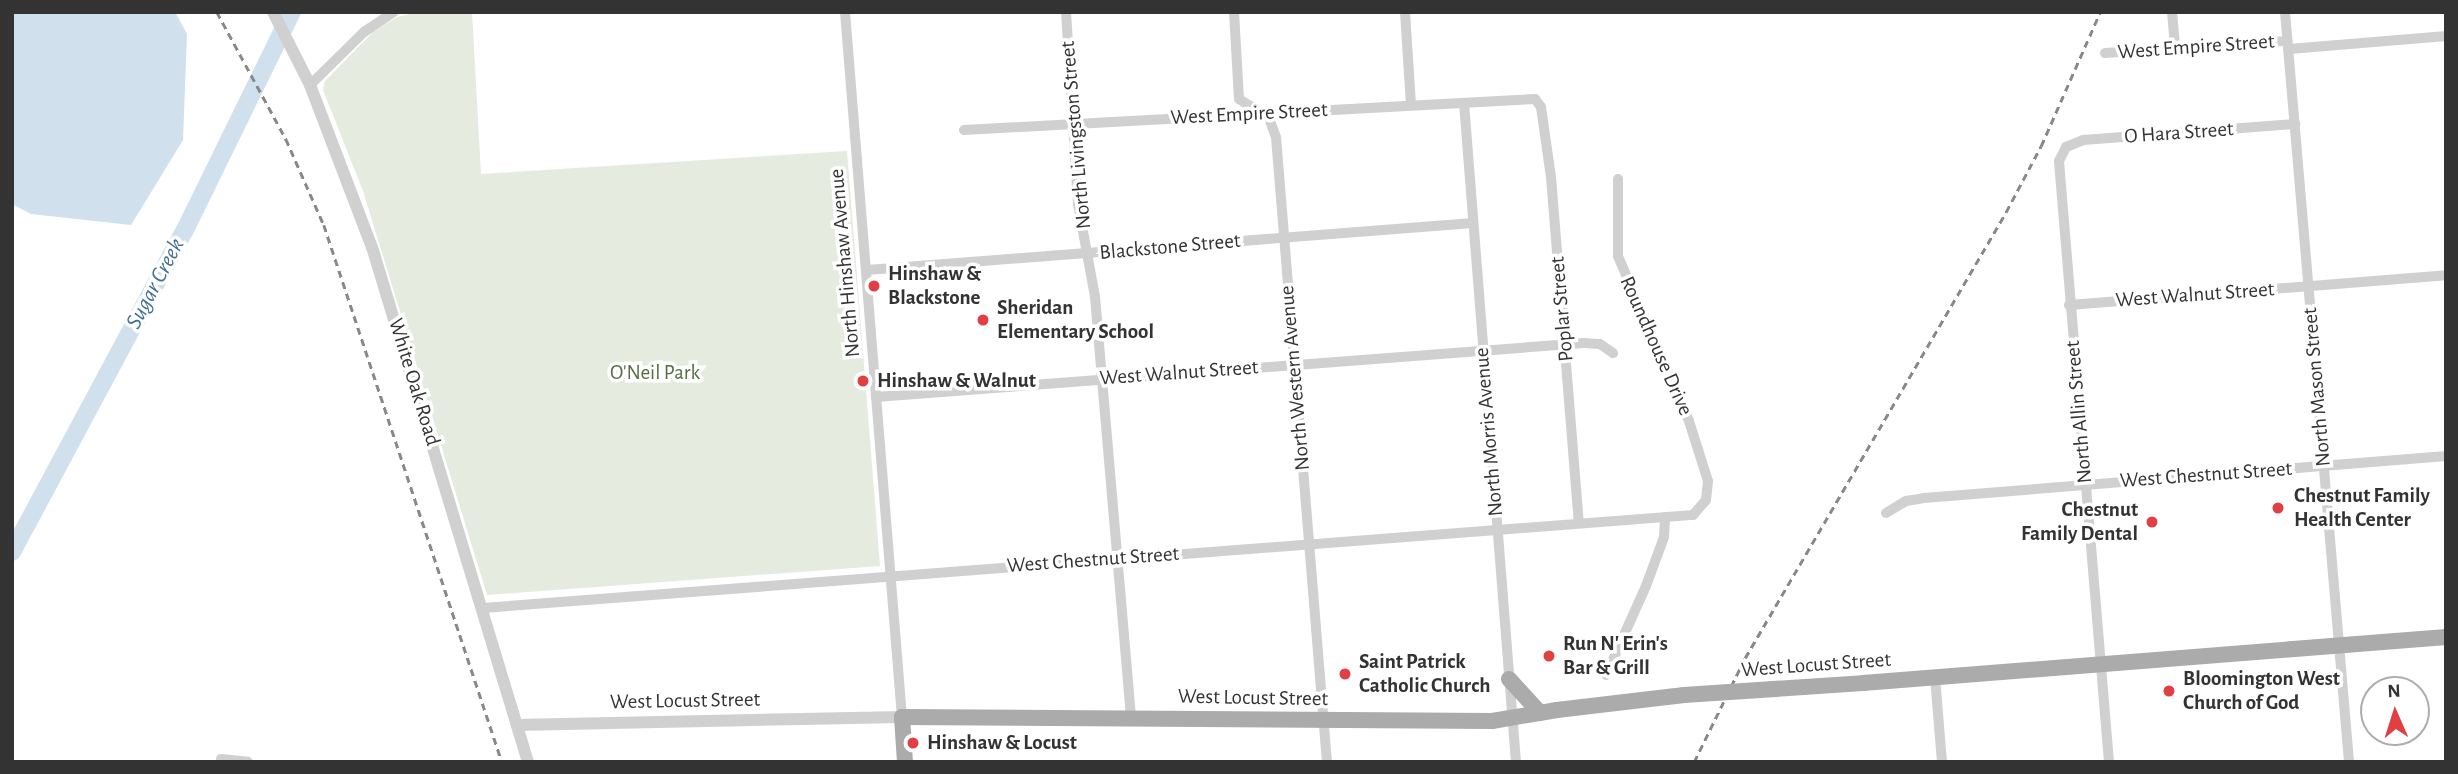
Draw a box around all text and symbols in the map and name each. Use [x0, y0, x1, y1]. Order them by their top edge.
street label: West Empire Street [2117, 29, 2275, 65]
street label: North Livingston Street [1055, 40, 1097, 230]
street label: West Empire Street [1170, 97, 1328, 131]
street label: O Hara Street [2124, 117, 2234, 149]
street label: North Hinshaw Avenue [824, 168, 866, 358]
street label: Blackstone Street [1098, 228, 1242, 266]
water label: Sugar Creek [121, 234, 191, 334]
street label: Poplar Street [1545, 255, 1579, 363]
place label: Hinshaw & Blackstone [888, 261, 981, 311]
street label: Roundhouse Drive [1614, 272, 1698, 420]
street label: West Walnut Street [2115, 277, 2275, 313]
marker: Hinshaw & Blackstone [866, 278, 882, 294]
street label: North Western Avenue [1274, 284, 1316, 472]
place label: Sheridan Elementary School [997, 295, 1154, 345]
street label: North Mason Street [2297, 306, 2337, 468]
marker: Sheridan Elementary School [975, 312, 991, 328]
street label: White Oak Road [383, 315, 445, 449]
street label: North Allin Street [2060, 340, 2098, 484]
street label: North Morris Avenue [1469, 347, 1509, 517]
street label: West Walnut Street [1099, 355, 1259, 391]
park label: O'Neil Park [610, 360, 700, 386]
place label: Hinshaw & Walnut [877, 368, 1036, 394]
marker: Hinshaw & Walnut [855, 373, 871, 389]
street label: West Chestnut Street [2119, 456, 2293, 494]
place label: Chestnut Family Health Center [2294, 483, 2430, 533]
place label: Chestnut Family Dental [2021, 497, 2138, 547]
marker: Chestnut Family Health Center [2268, 498, 2288, 518]
marker: Chestnut Family Dental [2144, 514, 2160, 530]
street label: West Chestnut Street [1006, 541, 1180, 579]
place label: Run N' Erin's Bar & Grill [1563, 631, 1668, 681]
street label: West Locust Street [1740, 647, 1892, 683]
marker: Run N' Erin's Bar & Grill [1541, 648, 1557, 664]
place label: Saint Patrick Catholic Church [1359, 649, 1490, 699]
marker: Saint Patrick Catholic Church [1337, 666, 1353, 682]
place label: Bloomington West Church of God [2183, 666, 2340, 716]
north arrow [2360, 676, 2430, 746]
text: N [2387, 682, 2401, 701]
marker: Bloomington West Church of God [2161, 683, 2177, 699]
street label: West Locust Street [1178, 684, 1328, 712]
street label: West Locust Street [610, 687, 760, 715]
place label: Hinshaw & Locust [927, 730, 1077, 756]
marker: Hinshaw & Locust [905, 735, 921, 751]

